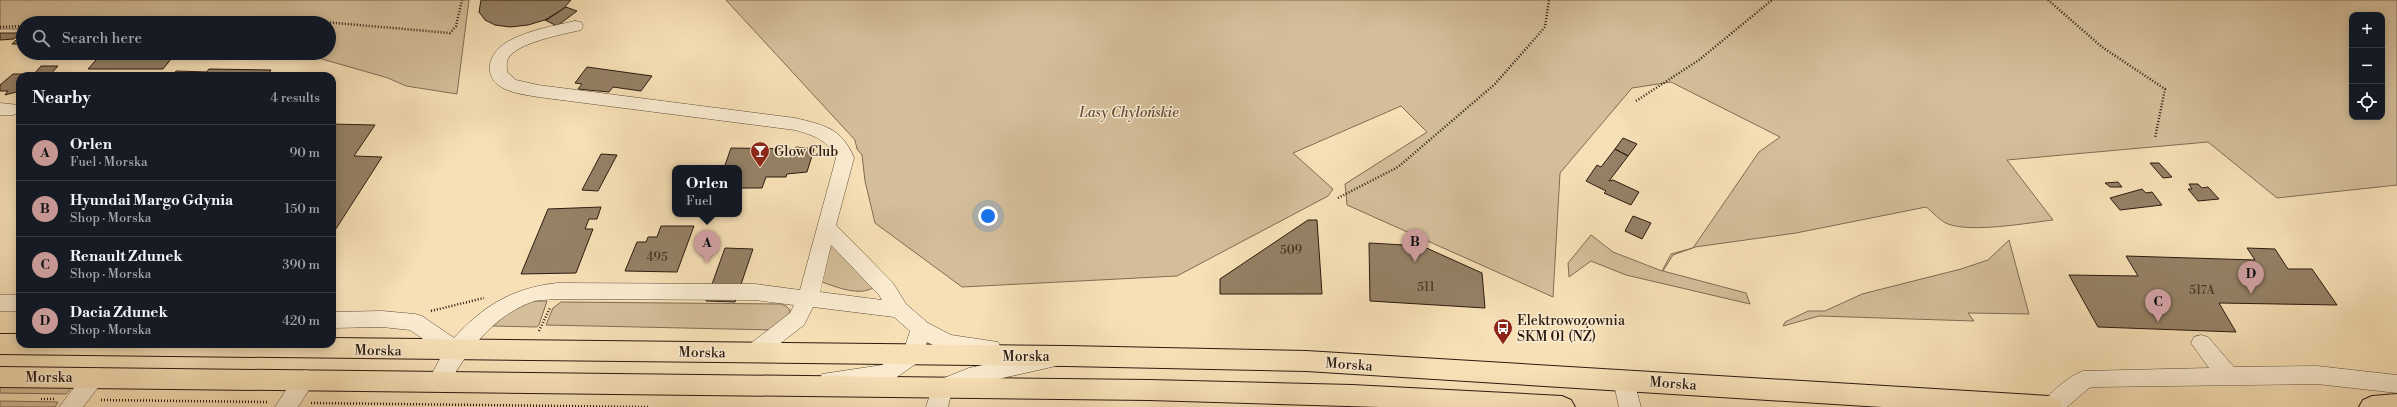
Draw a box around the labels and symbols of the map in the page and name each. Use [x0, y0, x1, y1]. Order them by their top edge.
park label: Lasy Chylońskie [1078, 104, 1179, 122]
bar icon: Glow Club [749, 140, 771, 168]
place label: Glow Club [774, 143, 838, 161]
your location [978, 206, 998, 226]
pin: B [1402, 229, 1428, 262]
pin: A [694, 230, 720, 263]
house number: 509 [1280, 243, 1302, 258]
house number: 495 [646, 250, 668, 265]
pin: D [2238, 261, 2264, 294]
house number: 511 [1417, 280, 1435, 295]
house number: 517A [2189, 283, 2215, 298]
pin: C [2145, 289, 2171, 322]
place label: Elektrowozownia SKM 01 (NŻ) [1517, 312, 1626, 346]
bus stop icon: Elektrowozownia SKM 01 (NŻ) [1492, 317, 1514, 345]
street label: Morska [354, 342, 403, 360]
street label: Morska [678, 344, 727, 362]
street label: Morska [1002, 348, 1051, 366]
street label: Morska [1325, 354, 1374, 376]
street label: Morska [25, 369, 74, 387]
street label: Morska [1649, 373, 1698, 395]

